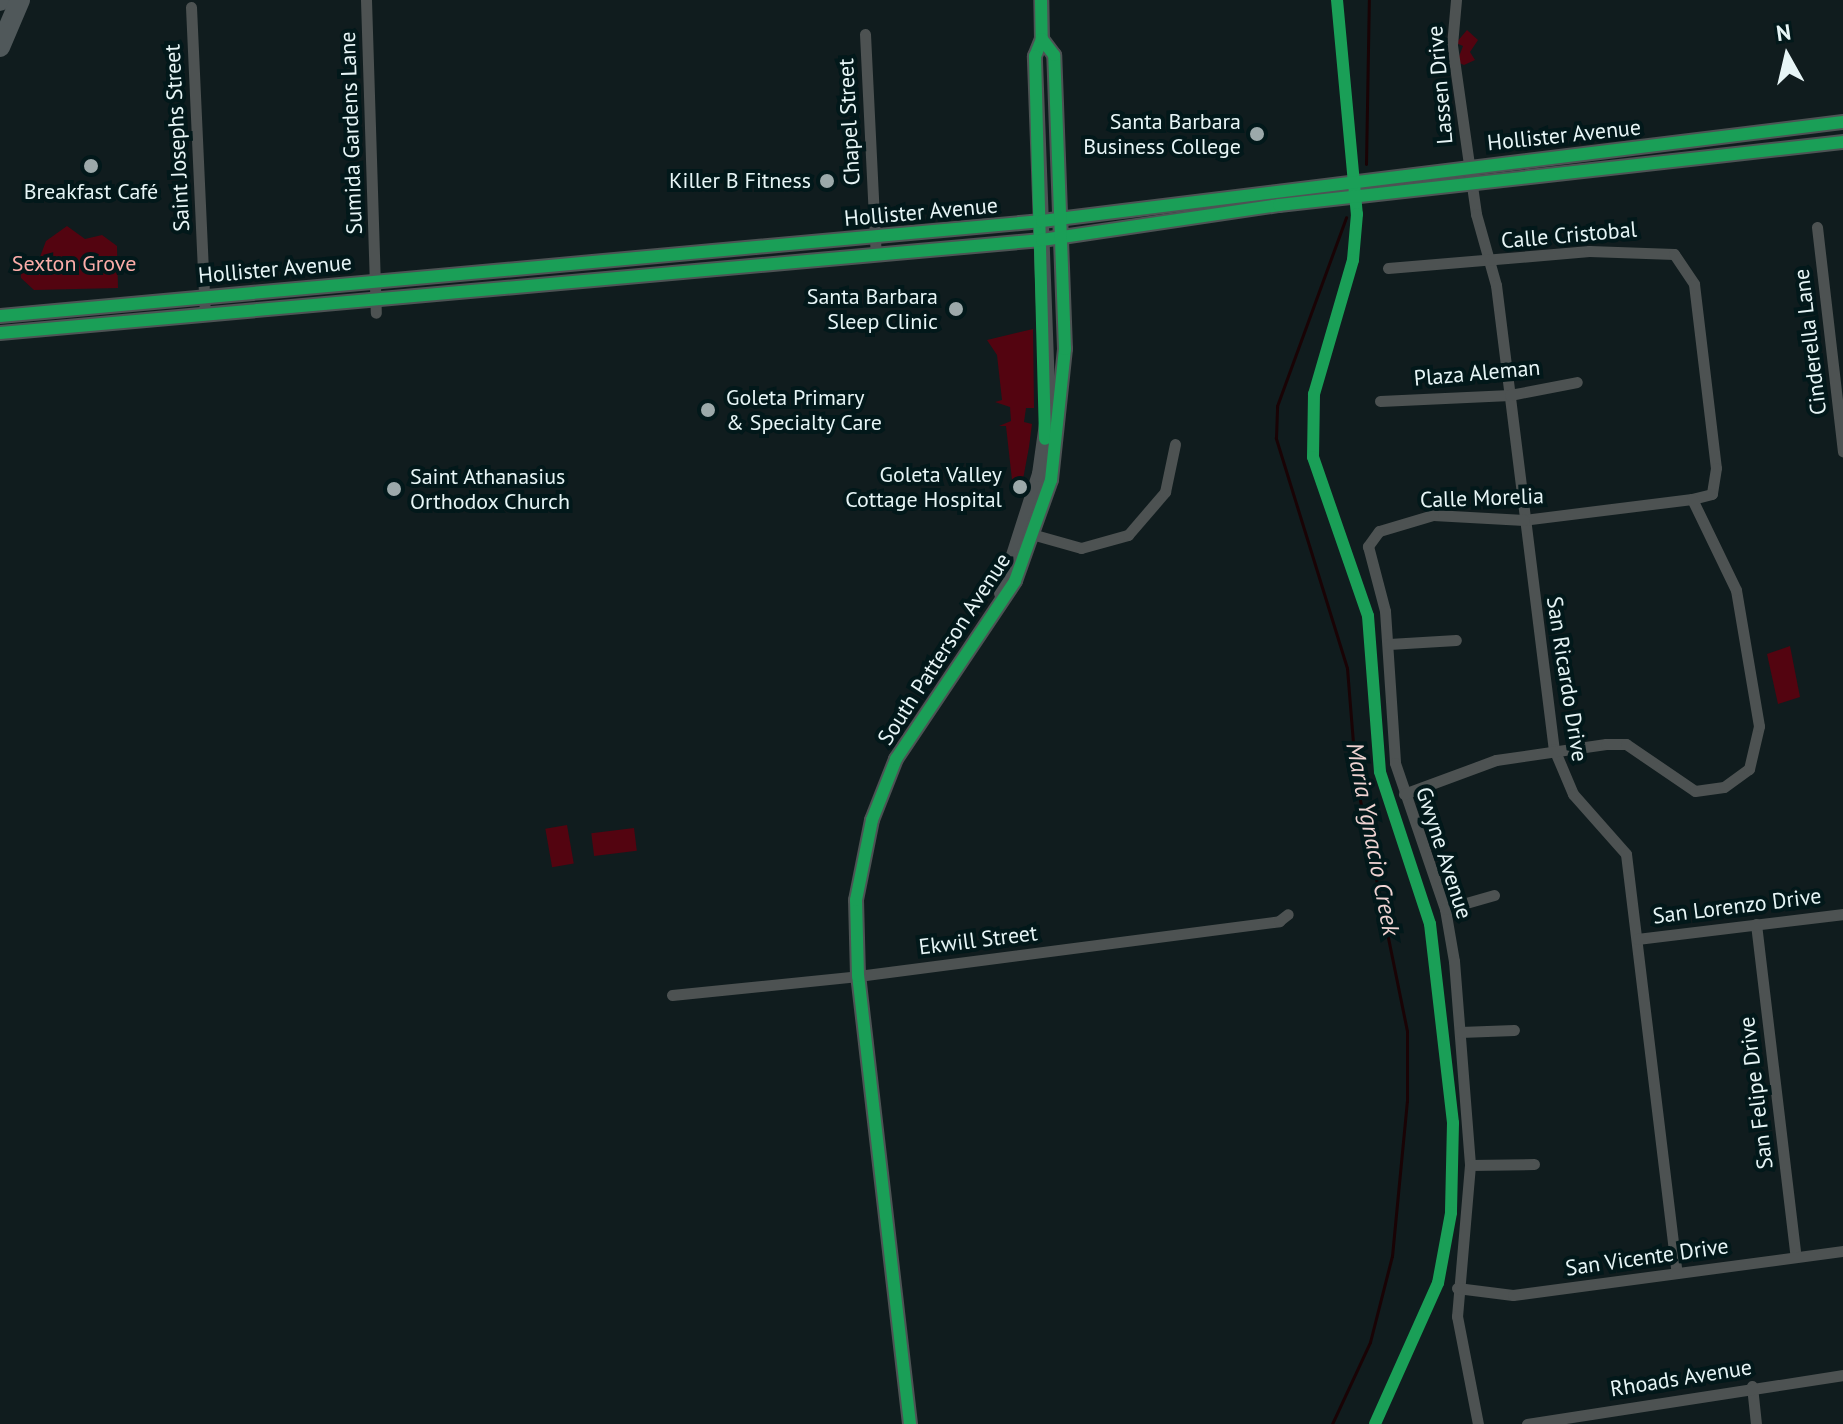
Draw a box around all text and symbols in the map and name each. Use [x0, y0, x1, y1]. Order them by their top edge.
north arrow [1747, 16, 1827, 96]
text: N [1775, 17, 1793, 47]
street label: Lassen Drive [1422, 25, 1458, 145]
street label: Sumida Gardens Lane [334, 31, 368, 235]
street label: Saint Josephs Street [159, 44, 195, 232]
street label: Chapel Street [832, 58, 866, 186]
place label: Santa Barbara Business College [1083, 108, 1241, 160]
street label: Hollister Avenue [1486, 114, 1642, 156]
marker: Santa Barbara Business College [1248, 125, 1266, 143]
marker: Breakfast Café [82, 157, 100, 175]
place label: Killer B Fitness [669, 168, 811, 194]
marker: Killer B Fitness [818, 172, 836, 190]
place label: Breakfast Café [24, 179, 158, 205]
street label: Hollister Avenue [843, 192, 999, 232]
street label: Calle Cristobal [1500, 216, 1638, 254]
street label: Hollister Avenue [197, 249, 353, 289]
park label: Sexton Grove [12, 251, 136, 277]
street label: Cinderella Lane [1788, 268, 1832, 416]
place label: Santa Barbara Sleep Clinic [807, 283, 938, 334]
marker: Santa Barbara Sleep Clinic [945, 298, 967, 320]
street label: Plaza Aleman [1412, 354, 1542, 392]
place label: Goleta Primary & Specialty Care [726, 384, 883, 436]
marker: Goleta Primary & Specialty Care [697, 399, 719, 421]
place label: Goleta Valley Cottage Hospital [845, 461, 1002, 512]
place label: Saint Athanasius Orthodox Church [410, 463, 571, 514]
marker: Goleta Valley Cottage Hospital [1009, 476, 1031, 498]
marker: Saint Athanasius Orthodox Church [385, 480, 403, 498]
street label: Calle Morelia [1420, 483, 1544, 513]
street label: South Patterson Avenue [872, 548, 1016, 750]
street label: San Ricardo Drive [1541, 595, 1593, 763]
water label: Maria Ygnacio Creek [1340, 740, 1406, 938]
street label: Gwyne Avenue [1410, 783, 1478, 923]
street label: San Lorenzo Drive [1651, 883, 1823, 929]
street label: Ekwill Street [917, 920, 1039, 960]
street label: San Felipe Drive [1734, 1015, 1778, 1171]
street label: San Vicente Drive [1563, 1232, 1731, 1282]
street label: Rhoads Avenue [1608, 1354, 1754, 1402]

